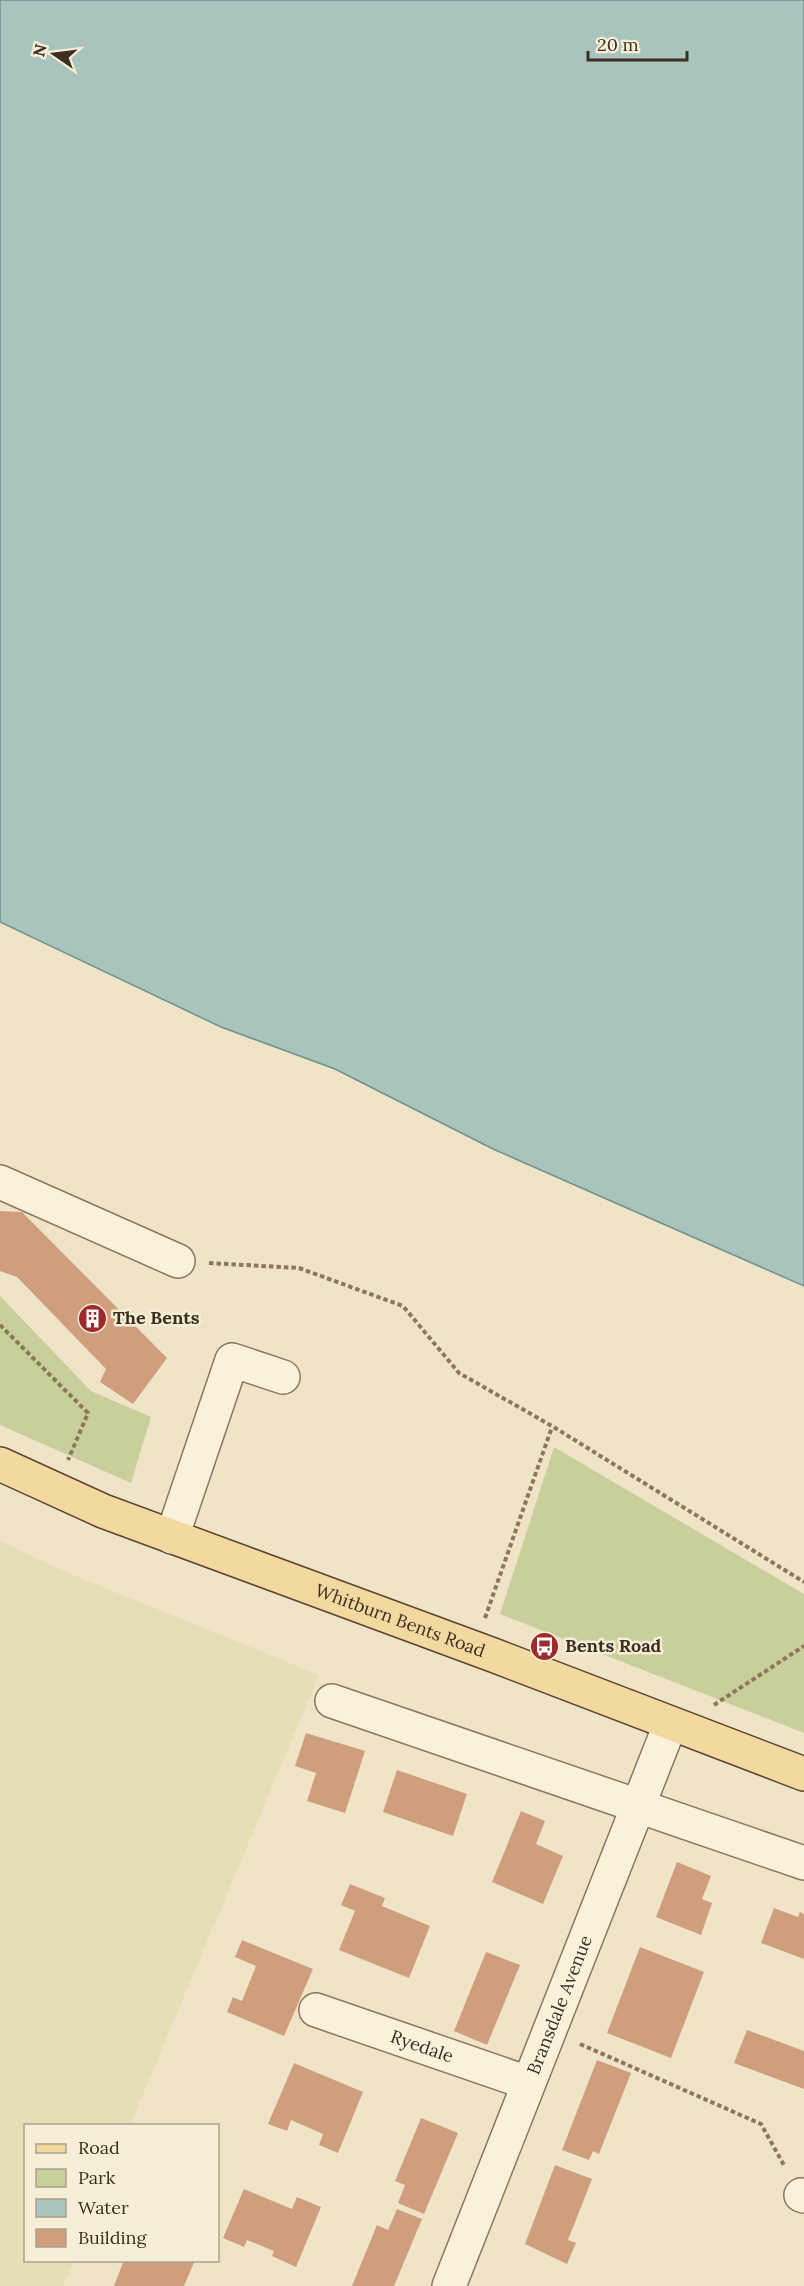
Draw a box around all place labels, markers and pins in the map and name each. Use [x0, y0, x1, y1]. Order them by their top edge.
building icon: The Bents [76, 1302, 108, 1334]
place label: The Bents [113, 1306, 200, 1329]
bus stop icon: Bents Road [528, 1630, 560, 1662]
place label: Bents Road [565, 1634, 662, 1657]

